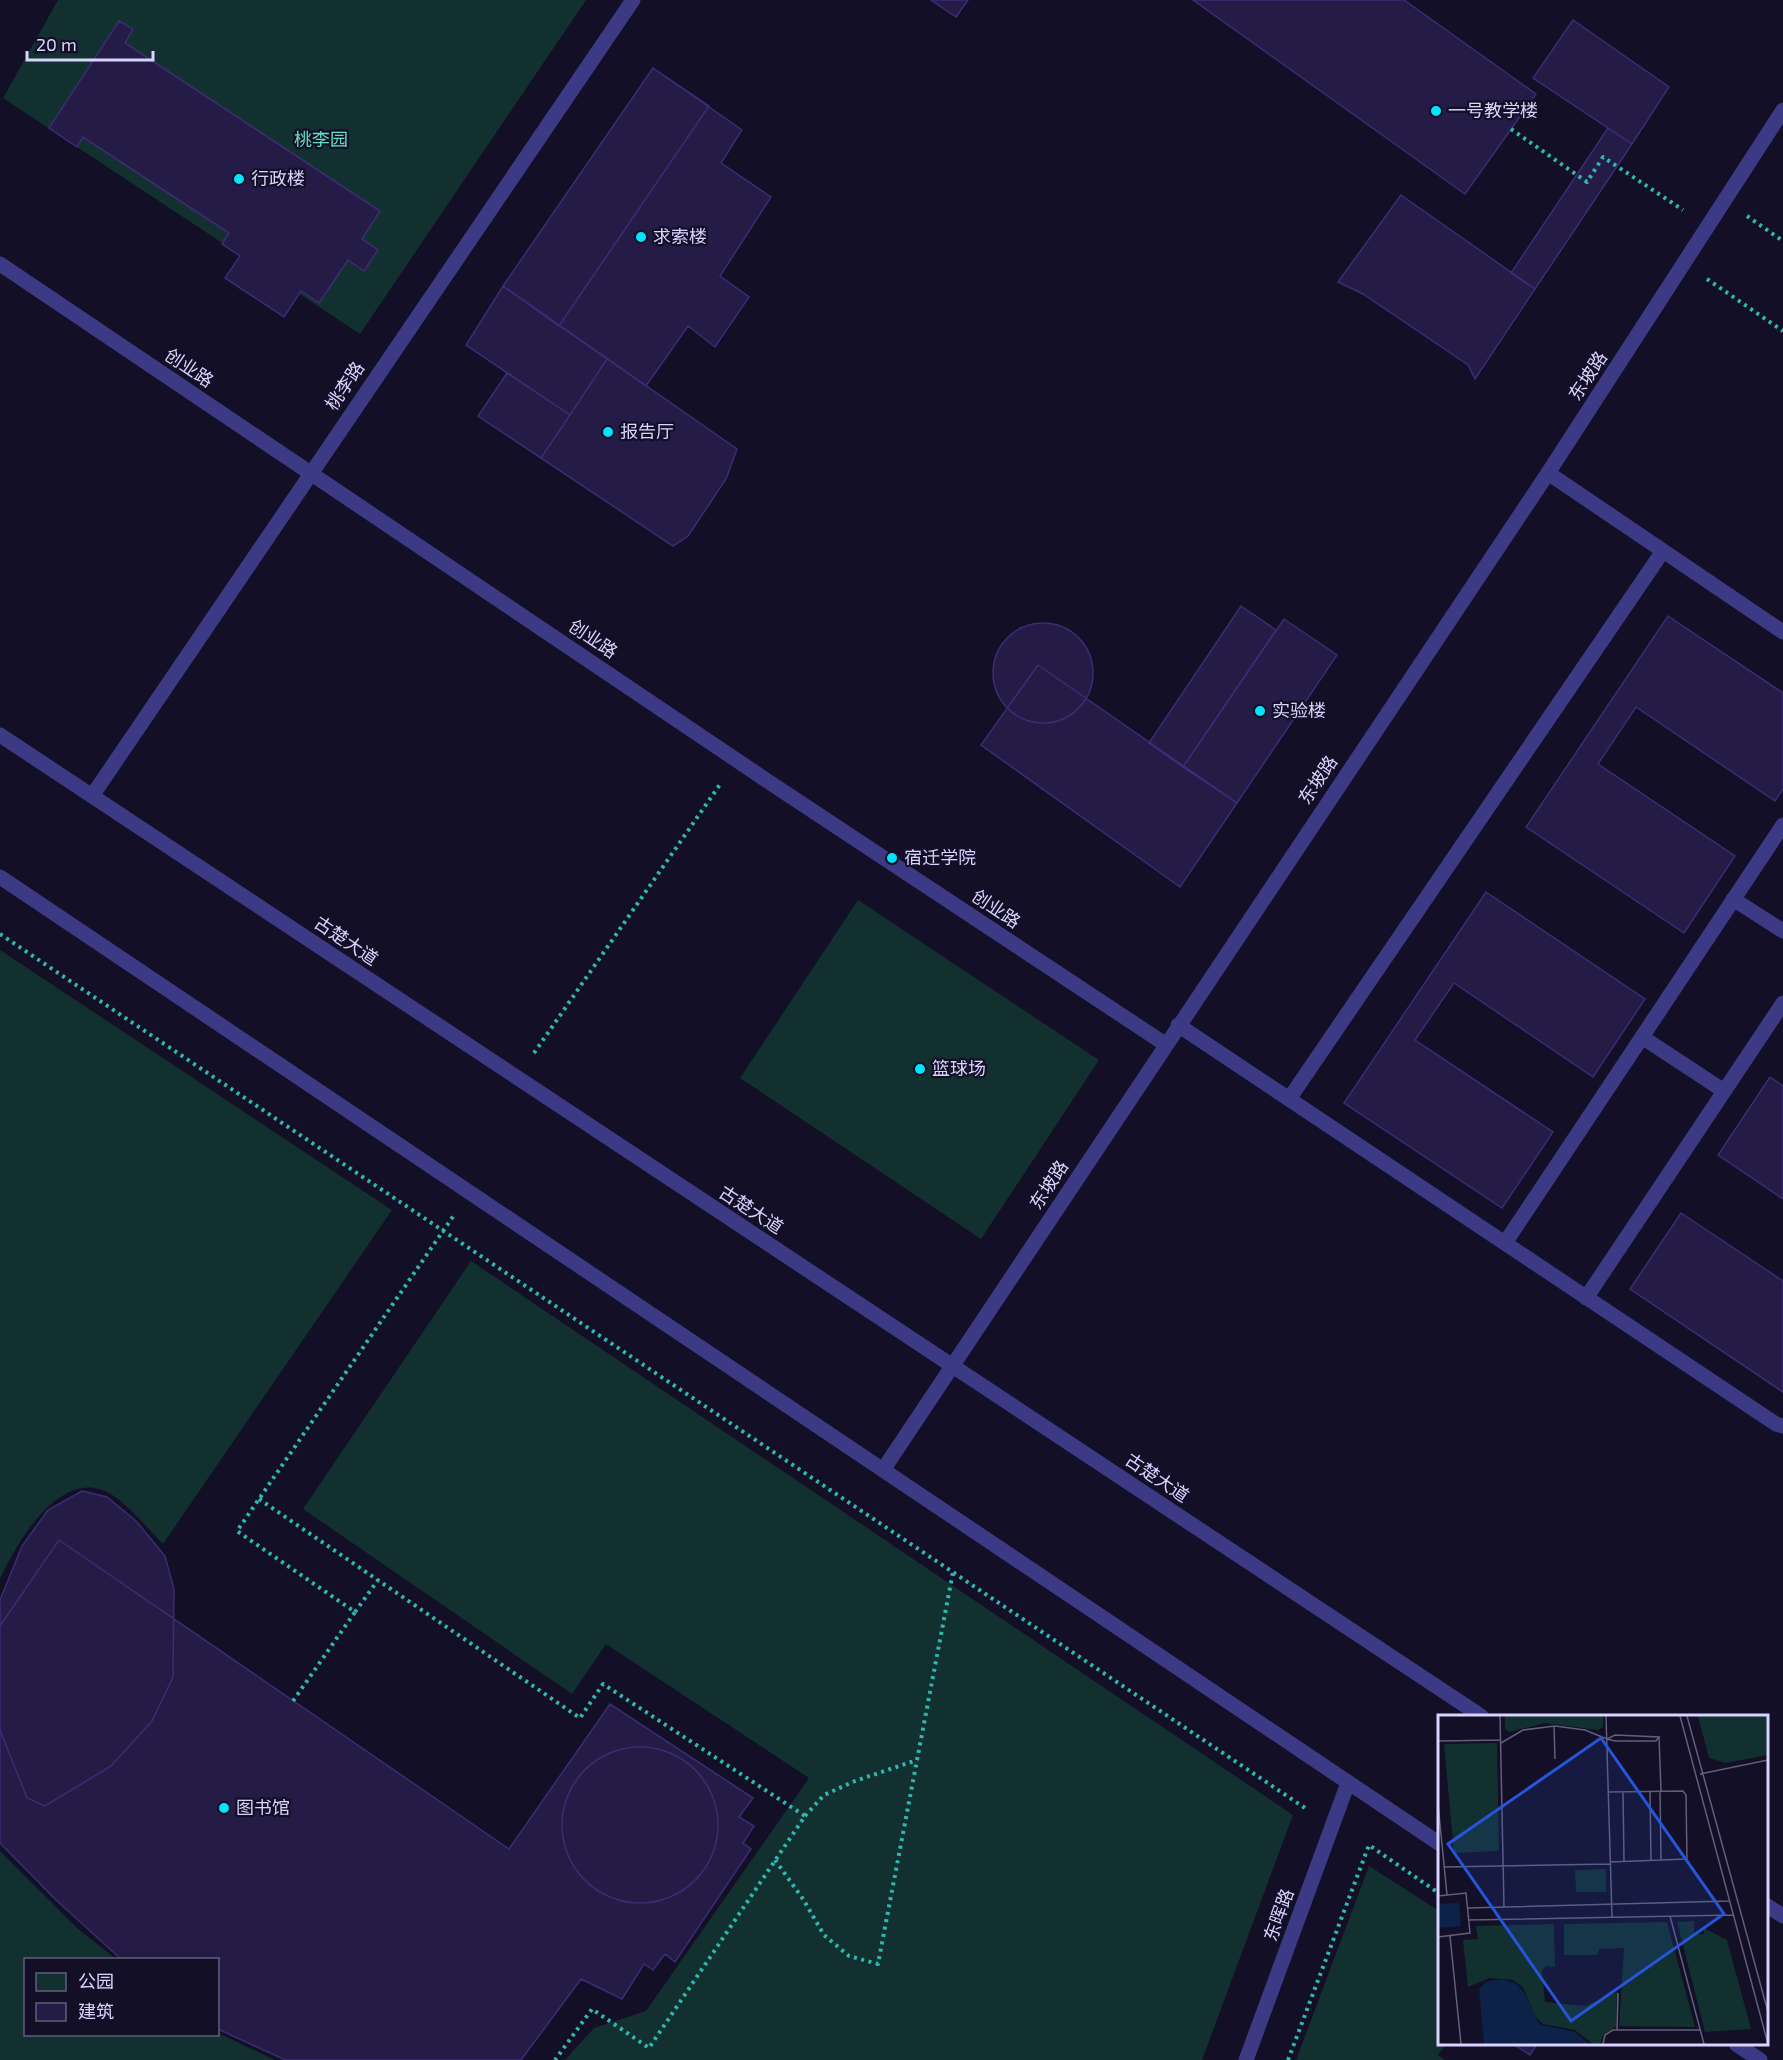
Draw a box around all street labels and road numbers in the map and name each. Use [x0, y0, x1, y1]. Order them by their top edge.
street label: 创业路 [161, 343, 218, 391]
street label: 东坡路 [1563, 347, 1611, 404]
street label: 桃李路 [320, 357, 368, 414]
street label: 创业路 [565, 614, 622, 662]
street label: 东坡路 [1293, 751, 1341, 808]
street label: 创业路 [968, 884, 1025, 932]
street label: 古楚大道 [311, 911, 383, 969]
street label: 东坡路 [1024, 1156, 1072, 1213]
street label: 古楚大道 [715, 1180, 788, 1238]
street label: 古楚大道 [1122, 1448, 1194, 1506]
street label: 东晖路 [1258, 1886, 1298, 1944]

